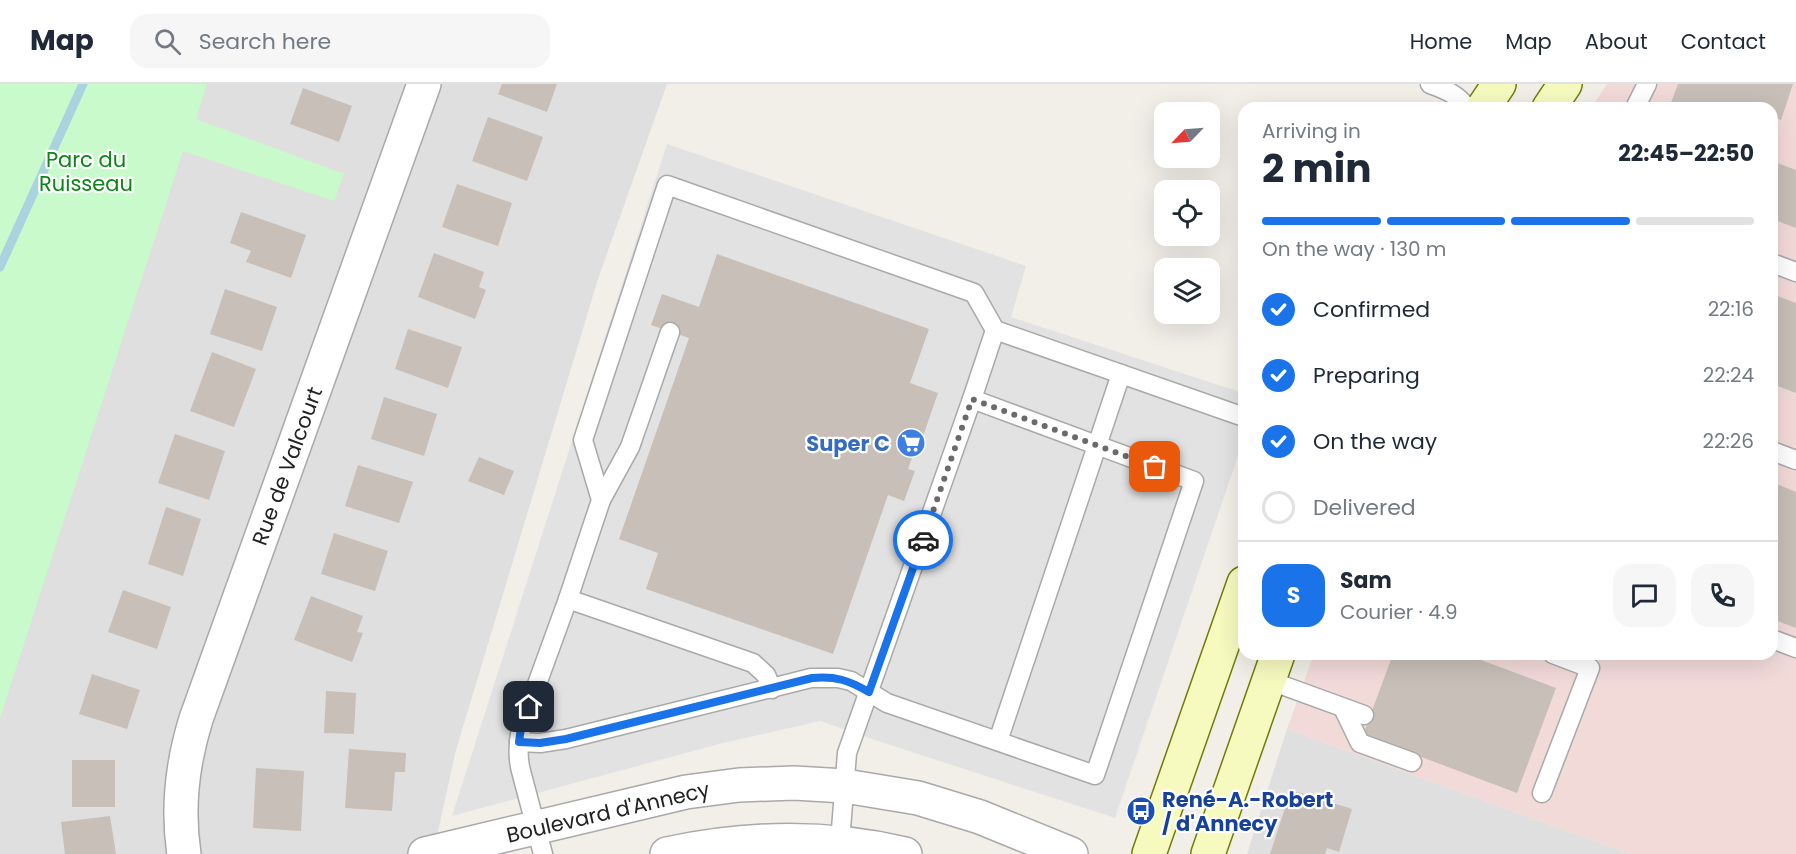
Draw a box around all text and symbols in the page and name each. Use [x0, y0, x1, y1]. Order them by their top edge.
search box [130, 14, 550, 68]
text: Map [30, 21, 94, 60]
icon: search [151, 25, 184, 58]
text: Search here [199, 26, 331, 57]
text: Home [1410, 27, 1472, 56]
text: Map [1505, 27, 1552, 56]
text: About [1585, 27, 1648, 56]
text: Contact [1681, 27, 1766, 56]
north arrow [1154, 102, 1220, 168]
map controls [1154, 102, 1220, 324]
text: Arriving in [1262, 117, 1361, 145]
text: 22:45–22:50 [1618, 138, 1754, 169]
text: 2 min [1262, 141, 1372, 196]
park label: Parc du Ruisseau [39, 145, 133, 198]
button: locate [1154, 180, 1220, 246]
text: On the way · 130 m [1262, 235, 1446, 263]
button: layers [1154, 258, 1220, 324]
icon: check [1262, 293, 1295, 326]
text: Confirmed [1313, 294, 1430, 325]
text: 22:16 [1708, 295, 1754, 323]
icon: check [1262, 359, 1295, 392]
text: Preparing [1313, 360, 1420, 391]
text: 22:24 [1703, 361, 1754, 389]
street label: Rue de Valcourt [245, 383, 329, 549]
icon: check [1262, 425, 1295, 458]
text: On the way [1313, 426, 1437, 457]
supermarket icon: Super C [895, 427, 927, 459]
text: 22:26 [1703, 427, 1754, 455]
place label: Super C [806, 429, 890, 458]
pin [1129, 441, 1180, 492]
icon: bag [1138, 450, 1171, 483]
text: Delivered [1313, 492, 1416, 523]
courier [893, 510, 953, 570]
icon: car [907, 524, 940, 557]
button: chat [1613, 564, 1676, 627]
button: phone [1691, 564, 1754, 627]
text: Sam [1340, 565, 1392, 596]
text: S [1287, 580, 1300, 611]
text: Courier · 4.9 [1340, 598, 1458, 626]
pin [503, 681, 554, 732]
icon: home [512, 690, 545, 723]
street label: Boulevard d'Annecy [504, 774, 713, 849]
place label: René-A.-Robert / d'Annecy [1162, 785, 1333, 838]
bus stop icon: René-A.-Robert / d'Annecy [1125, 795, 1157, 827]

